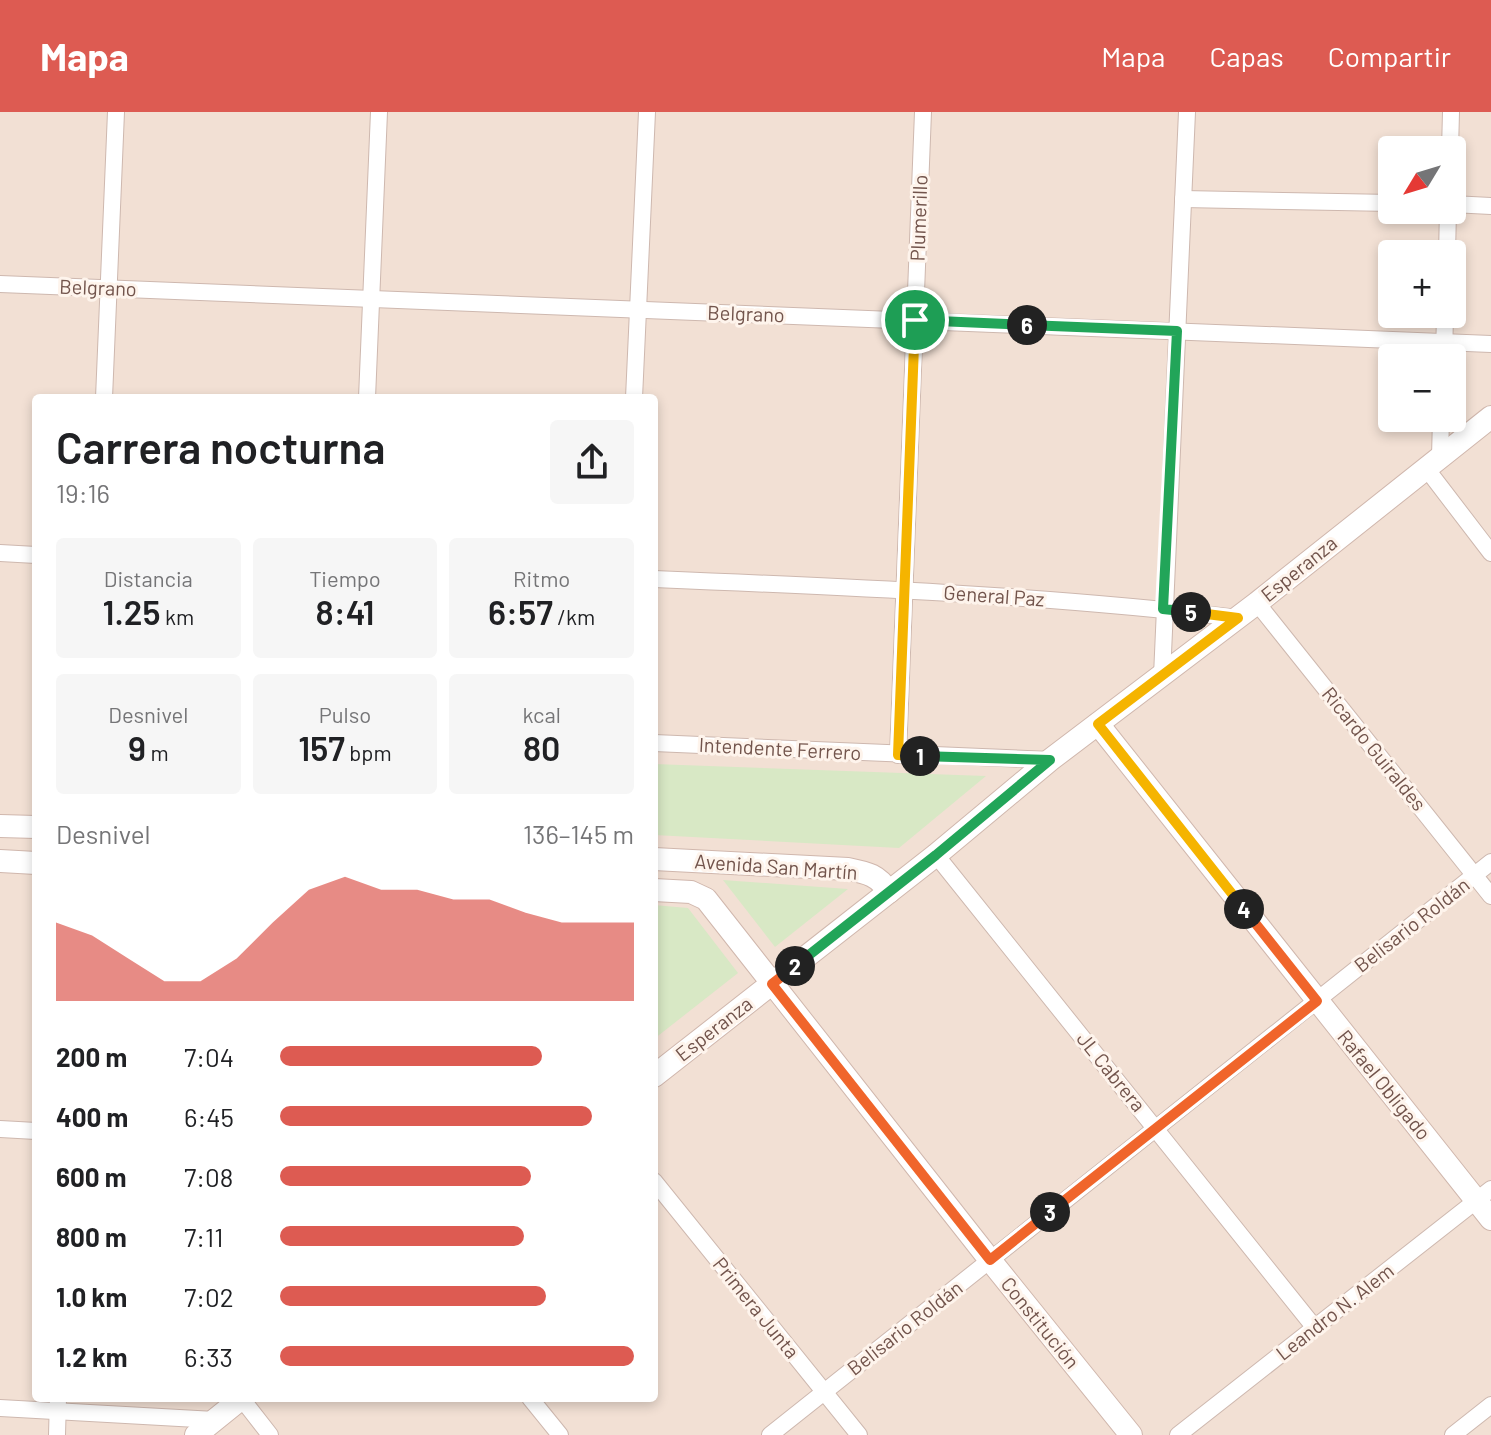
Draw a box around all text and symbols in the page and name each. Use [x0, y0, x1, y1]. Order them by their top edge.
text: Mapa [40, 33, 129, 79]
text: Mapa [1101, 39, 1165, 73]
text: Capas [1209, 39, 1284, 73]
text: Compartir [1328, 39, 1451, 73]
north arrow [1378, 136, 1466, 224]
map controls [1378, 136, 1466, 432]
street label: Plumerillo [904, 174, 932, 262]
button: + [1378, 240, 1466, 328]
street label: Belgrano [59, 274, 137, 300]
pin [881, 286, 949, 354]
icon: arrive [893, 298, 937, 342]
street label: Belgrano [707, 300, 785, 326]
pin: 6 [1007, 305, 1047, 345]
text: 6 [1021, 312, 1033, 338]
button: − [1378, 344, 1466, 432]
text: Carrera nocturna [56, 420, 385, 473]
button: share [550, 420, 634, 504]
text: 19:16 [56, 477, 110, 508]
street label: Esperanza [1256, 530, 1341, 606]
text: Distancia [104, 565, 193, 591]
text: Tiempo [309, 565, 381, 591]
text: Ritmo [513, 565, 570, 591]
street label: General Paz [943, 580, 1045, 611]
text: 1.25 [102, 591, 161, 632]
text: 8:41 [316, 591, 374, 632]
text: 6:57 [488, 591, 553, 632]
pin: 5 [1171, 592, 1211, 632]
text: 5 [1185, 599, 1197, 625]
text: km [161, 603, 194, 629]
text: /km [553, 603, 595, 629]
street label: Ricardo Guiraldes [1318, 682, 1432, 815]
text: Desnivel [108, 701, 188, 727]
text: Pulso [319, 701, 371, 727]
text: kcal [522, 701, 561, 727]
text: 9 [128, 727, 146, 768]
text: 157 [298, 727, 345, 768]
text: 80 [523, 727, 560, 768]
street label: Intendente Ferrero [698, 732, 862, 764]
pin: 1 [900, 736, 940, 776]
text: m [146, 739, 169, 765]
text: bpm [345, 739, 392, 765]
text: 1 [916, 743, 924, 769]
text: Desnivel [56, 818, 151, 849]
text: 136–145 m [523, 818, 634, 849]
street label: Avenida San Martín [694, 848, 858, 884]
street label: Belisario Roldán [1349, 872, 1474, 977]
pin: 4 [1224, 889, 1264, 929]
text: 4 [1237, 896, 1251, 922]
pin: 2 [775, 946, 815, 986]
text: 2 [789, 953, 801, 979]
street label: Esperanza [670, 991, 756, 1066]
street label: Rafael Obligado [1333, 1025, 1436, 1144]
street label: JL Cabrera [1072, 1027, 1151, 1116]
text: 200 m [56, 1041, 127, 1072]
text: 7:04 [184, 1041, 234, 1072]
text: 400 m [56, 1101, 128, 1132]
text: 6:45 [184, 1101, 234, 1132]
text: 600 m [56, 1161, 127, 1192]
text: 7:08 [184, 1161, 233, 1192]
pin: 3 [1030, 1192, 1070, 1232]
text: 3 [1044, 1199, 1056, 1225]
text: 800 m [56, 1221, 127, 1252]
text: 7:11 [184, 1221, 223, 1252]
street label: Primera Junta [709, 1252, 805, 1363]
street label: Leandro N. Alem [1271, 1258, 1398, 1365]
street label: Constitución [997, 1272, 1085, 1373]
street label: Belisario Roldán [842, 1275, 967, 1380]
text: 1.0 km [56, 1281, 127, 1312]
text: 7:02 [184, 1281, 234, 1312]
text: 1.2 km [56, 1341, 128, 1372]
text: 6:33 [184, 1341, 233, 1372]

